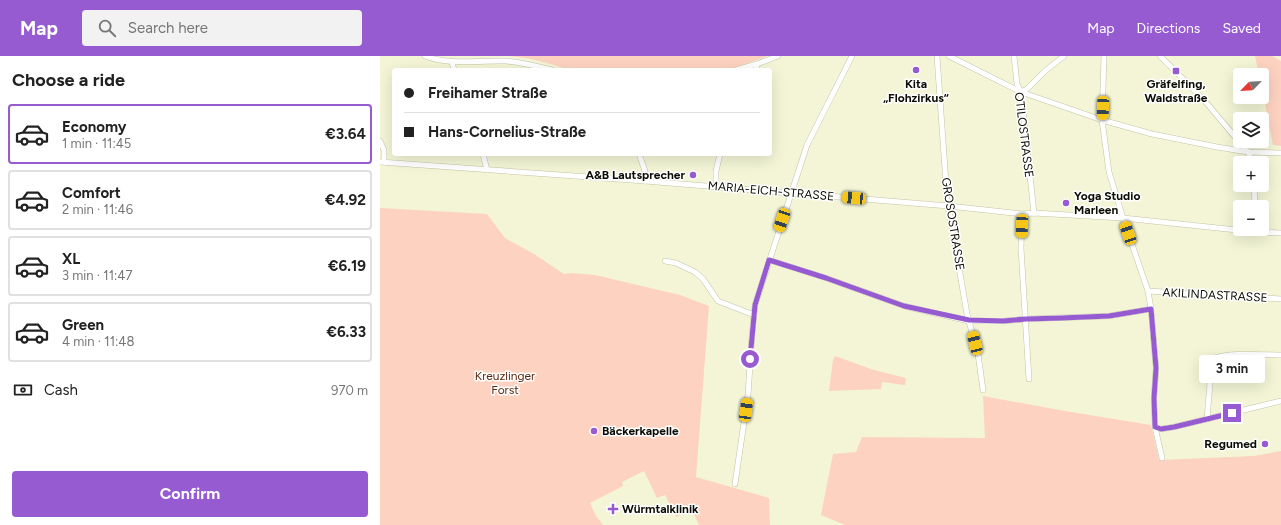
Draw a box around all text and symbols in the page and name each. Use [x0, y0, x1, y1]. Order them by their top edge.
search box [82, 10, 362, 46]
text: Map [20, 17, 58, 40]
icon: search [96, 17, 118, 39]
text: Search here [128, 19, 208, 37]
text: Map [1087, 20, 1115, 37]
text: Directions [1137, 20, 1200, 37]
text: Saved [1222, 20, 1261, 37]
marker: Kita „Flohzirkus“ [911, 65, 921, 75]
marker: Gräfelfing, Waldstraße [1171, 66, 1181, 76]
north arrow [1233, 68, 1269, 104]
map controls [1233, 68, 1269, 236]
text: Choose a ride [12, 69, 125, 91]
place label: Kita „Flohzirkus“ [883, 77, 949, 105]
place label: Gräfelfing, Waldstraße [1145, 77, 1208, 105]
text: Freihamer Straße [428, 84, 547, 102]
street label: OTILOSTRASSE [1012, 92, 1036, 178]
car [1097, 96, 1109, 120]
button: layers [1233, 112, 1269, 148]
icon: car [14, 116, 50, 152]
text: Economy [62, 118, 127, 136]
text: Hans-Cornelius-Straße [428, 123, 586, 141]
text: €3.64 [325, 125, 366, 143]
text: 1 min · 11:45 [62, 136, 131, 151]
button: + [1233, 156, 1269, 192]
place label: A&B Lautsprecher [585, 168, 685, 182]
marker: A&B Lautsprecher [688, 170, 698, 180]
street label: GROSOSTRASSE [939, 176, 967, 272]
street label: MARIA-EICH-STRASSE [707, 179, 835, 203]
icon: car [14, 182, 50, 218]
text: Comfort [62, 184, 121, 202]
place label: Yoga Studio Marleen [1074, 189, 1140, 217]
text: €4.92 [325, 191, 366, 209]
car [842, 191, 866, 205]
marker: Yoga Studio Marleen [1061, 198, 1071, 208]
button: − [1233, 200, 1269, 236]
text: 2 min · 11:46 [62, 202, 133, 217]
car [773, 207, 791, 233]
car [1016, 214, 1028, 238]
car [1118, 220, 1138, 246]
icon: car [14, 248, 50, 284]
text: XL [62, 250, 80, 268]
text: €6.19 [328, 257, 366, 275]
text: 3 min · 11:47 [62, 268, 132, 283]
street label: AKILINDASTRASSE [1162, 285, 1268, 305]
icon: car [14, 314, 50, 350]
text: Green [62, 316, 104, 334]
text: €6.33 [326, 323, 366, 341]
car [966, 330, 984, 356]
text: 4 min · 11:48 [62, 334, 134, 349]
route start [741, 350, 759, 368]
callout: 3 min [1199, 355, 1265, 383]
text: 3 min [1216, 361, 1248, 376]
park label: Kreuzlinger Forst [475, 369, 535, 397]
icon: cash [12, 379, 34, 401]
text: Cash [44, 381, 78, 399]
text: 970 m [331, 383, 368, 398]
car [738, 397, 754, 423]
route end [1223, 404, 1241, 422]
place label: Bäckerkapelle [602, 424, 679, 438]
marker: Bäckerkapelle [589, 426, 599, 436]
place label: Regumed [1204, 437, 1257, 451]
marker: Regumed [1260, 439, 1270, 449]
button: Confirm [12, 471, 368, 517]
place label: Würmtalklinik [622, 502, 699, 516]
marker: Würmtalklinik [607, 503, 619, 515]

